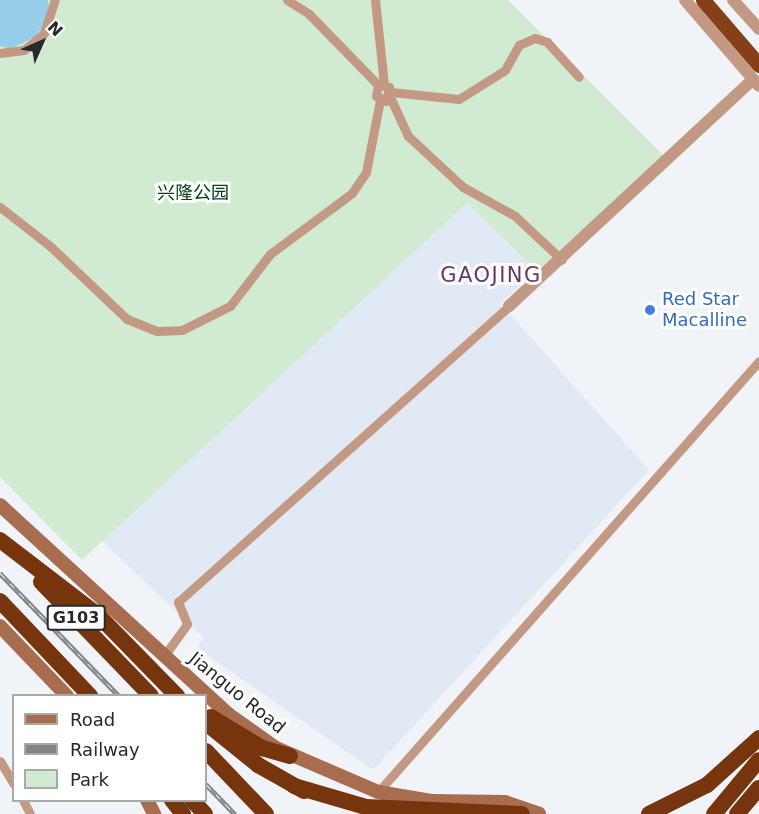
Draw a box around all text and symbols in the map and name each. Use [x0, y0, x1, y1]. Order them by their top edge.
north arrow [12, 12, 72, 72]
text: N [44, 17, 67, 40]
park label: 兴隆公园 [157, 182, 229, 204]
district label: GAOJING [440, 262, 542, 288]
place label: Red Star Macalline [662, 289, 747, 332]
marker: Red Star Macalline [643, 303, 657, 317]
road number: G103 [46, 605, 106, 631]
street label: Jianguo Road [185, 648, 289, 738]
legend [12, 694, 207, 802]
text: Road [70, 709, 115, 730]
text: Railway [70, 739, 140, 760]
text: Park [70, 769, 109, 790]

